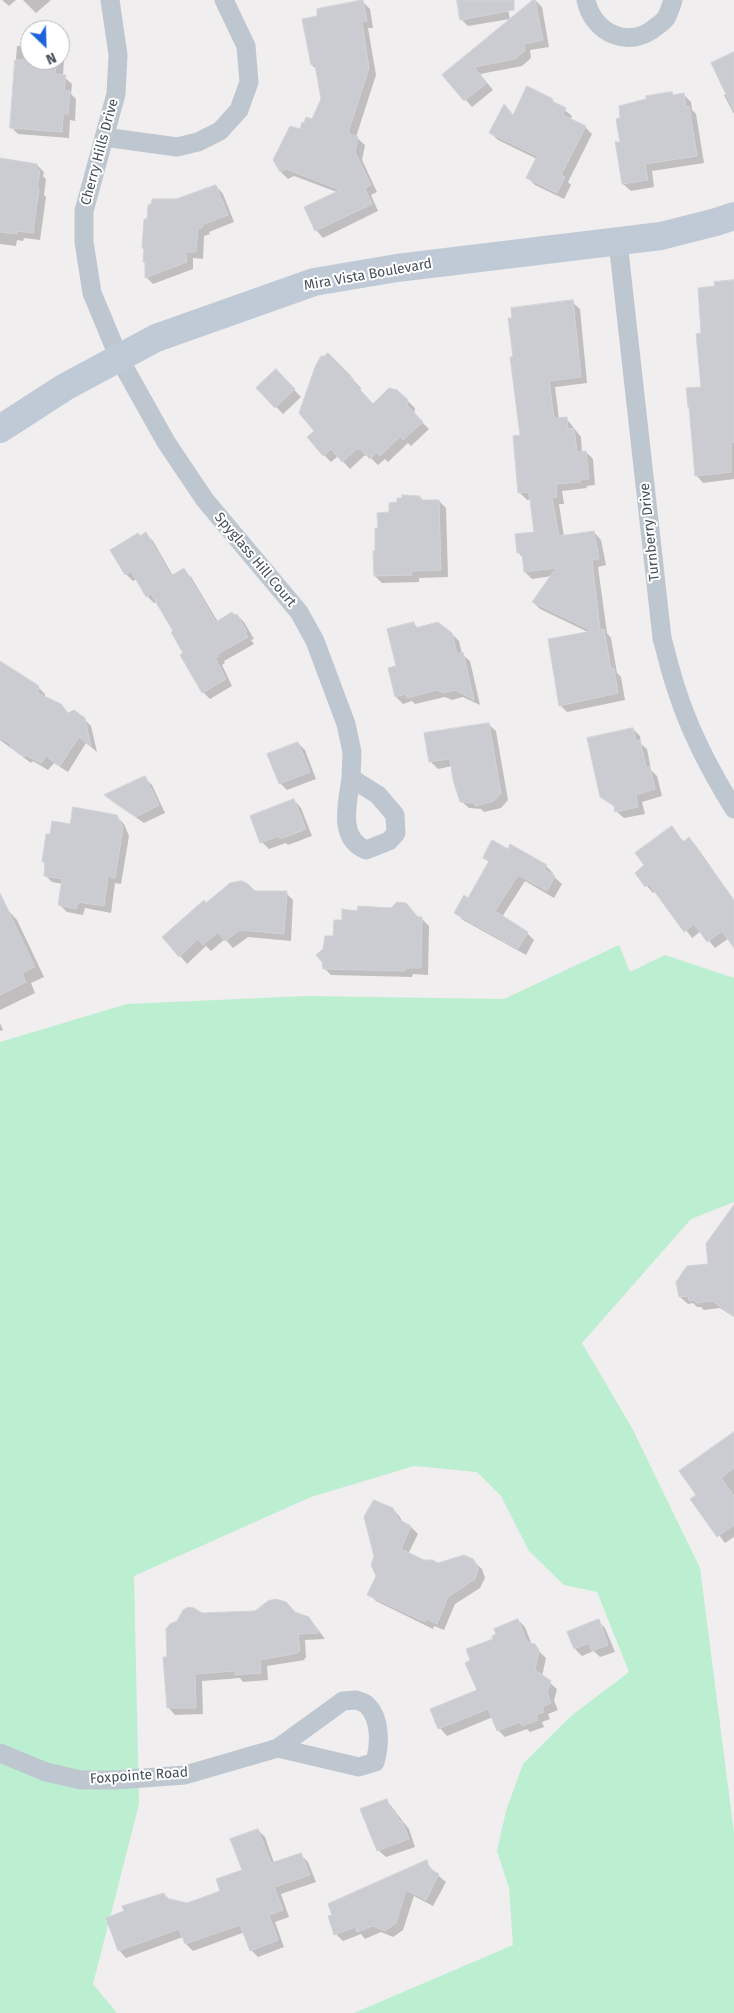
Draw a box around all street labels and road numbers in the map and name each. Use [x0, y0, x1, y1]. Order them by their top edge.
street label: Cherry Hills Drive [78, 97, 122, 207]
street label: Mira Vista Boulevard [303, 255, 433, 295]
street label: Turnberry Drive [636, 482, 664, 582]
street label: Spyglass Hill Court [211, 509, 299, 611]
street label: Foxpointe Road [89, 1764, 189, 1788]

